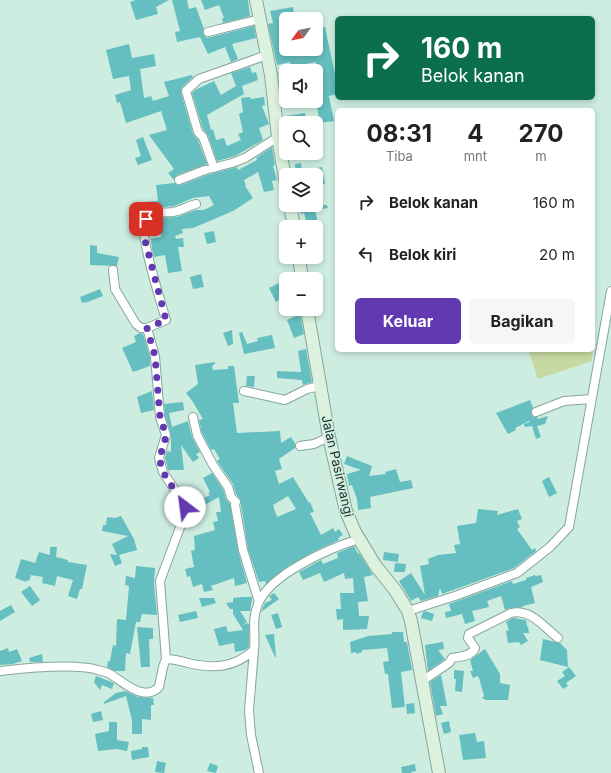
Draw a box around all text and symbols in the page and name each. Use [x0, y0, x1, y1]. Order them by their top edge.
north arrow [279, 12, 323, 56]
map controls [279, 12, 323, 316]
text: 160 m [421, 31, 502, 65]
icon: right [355, 32, 407, 84]
button: sound [279, 64, 323, 108]
text: Belok kanan [421, 65, 525, 86]
button: search [279, 116, 323, 160]
text: 08:31 [367, 119, 432, 148]
text: 4 [467, 119, 483, 148]
text: 270 [519, 119, 563, 148]
text: Tiba [386, 148, 413, 164]
text: mnt [464, 148, 487, 164]
text: m [535, 148, 547, 164]
button: layers [279, 168, 323, 212]
icon: right [355, 191, 377, 213]
text: Belok kanan [389, 193, 478, 212]
text: 160 m [533, 193, 575, 212]
pin [129, 202, 163, 236]
icon: arrive [135, 208, 157, 230]
button: + [279, 220, 323, 264]
icon: left [355, 243, 377, 265]
text: Belok kiri [389, 245, 456, 264]
text: 20 m [539, 245, 575, 264]
button: − [279, 272, 323, 316]
button: Keluar [355, 298, 461, 344]
button: Bagikan [469, 298, 575, 344]
street label: Jalan Pasirwangi [319, 414, 357, 518]
position arrow [164, 486, 206, 528]

